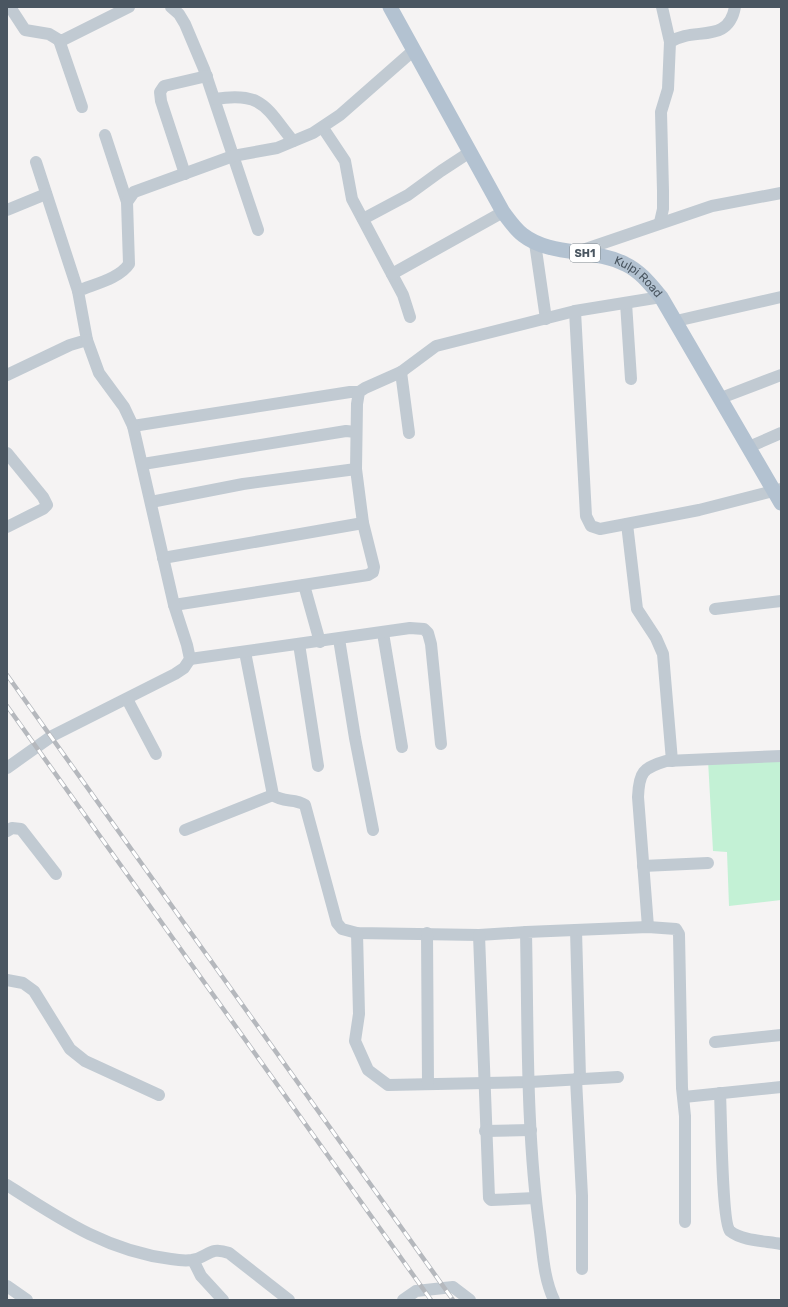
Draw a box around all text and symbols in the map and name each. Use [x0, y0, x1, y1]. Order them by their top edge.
road number: SH1 [570, 244, 600, 262]
street label: Kulpi Road [612, 253, 665, 300]

